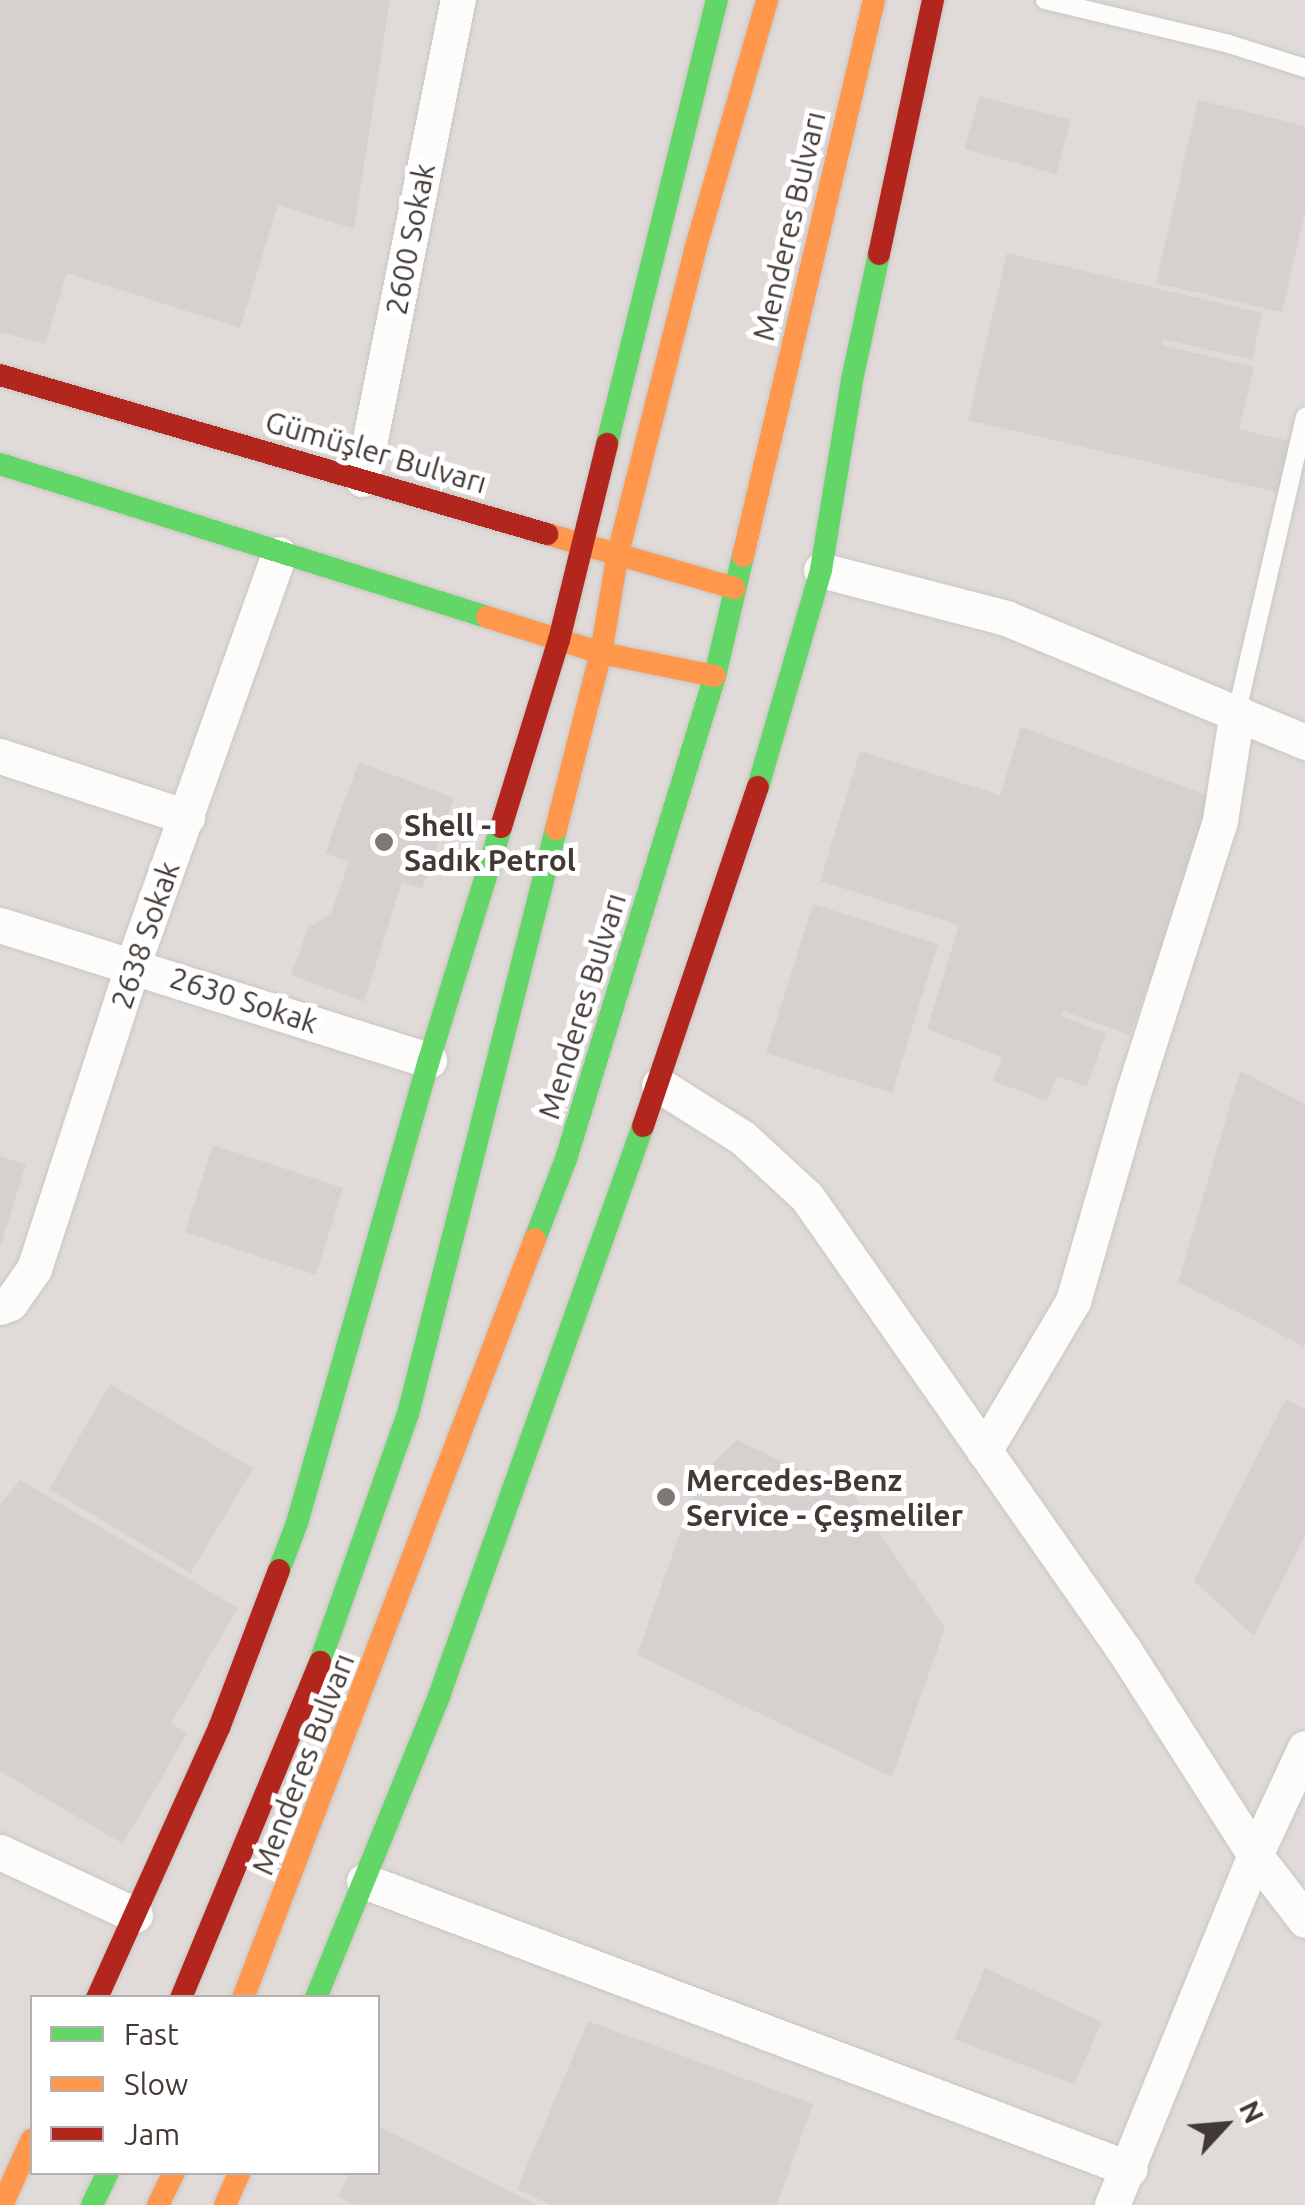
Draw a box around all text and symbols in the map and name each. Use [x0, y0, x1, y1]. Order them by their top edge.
street label: Menderes Bulvarı [745, 108, 833, 344]
street label: 2600 Sokak [378, 160, 442, 318]
street label: Gümüşler Bulvarı [261, 403, 491, 501]
place label: Shell - Sadık Petrol [404, 807, 576, 878]
marker: Shell - Sadık Petrol [373, 831, 395, 853]
street label: 2638 Sokak [103, 857, 187, 1013]
street label: Menderes Bulvarı [531, 889, 633, 1123]
street label: 2630 Sokak [165, 959, 323, 1041]
place label: Mercedes-Benz Service - Çeşmeliler [686, 1462, 963, 1532]
marker: Mercedes-Benz Service - Çeşmeliler [655, 1486, 677, 1508]
street label: Menderes Bulvarı [244, 1648, 362, 1880]
legend [30, 1995, 380, 2175]
text: Fast [124, 2017, 179, 2051]
text: Slow [124, 2067, 188, 2101]
north arrow [1175, 2075, 1275, 2175]
text: N [1234, 2095, 1271, 2128]
text: Jam [124, 2117, 180, 2151]

